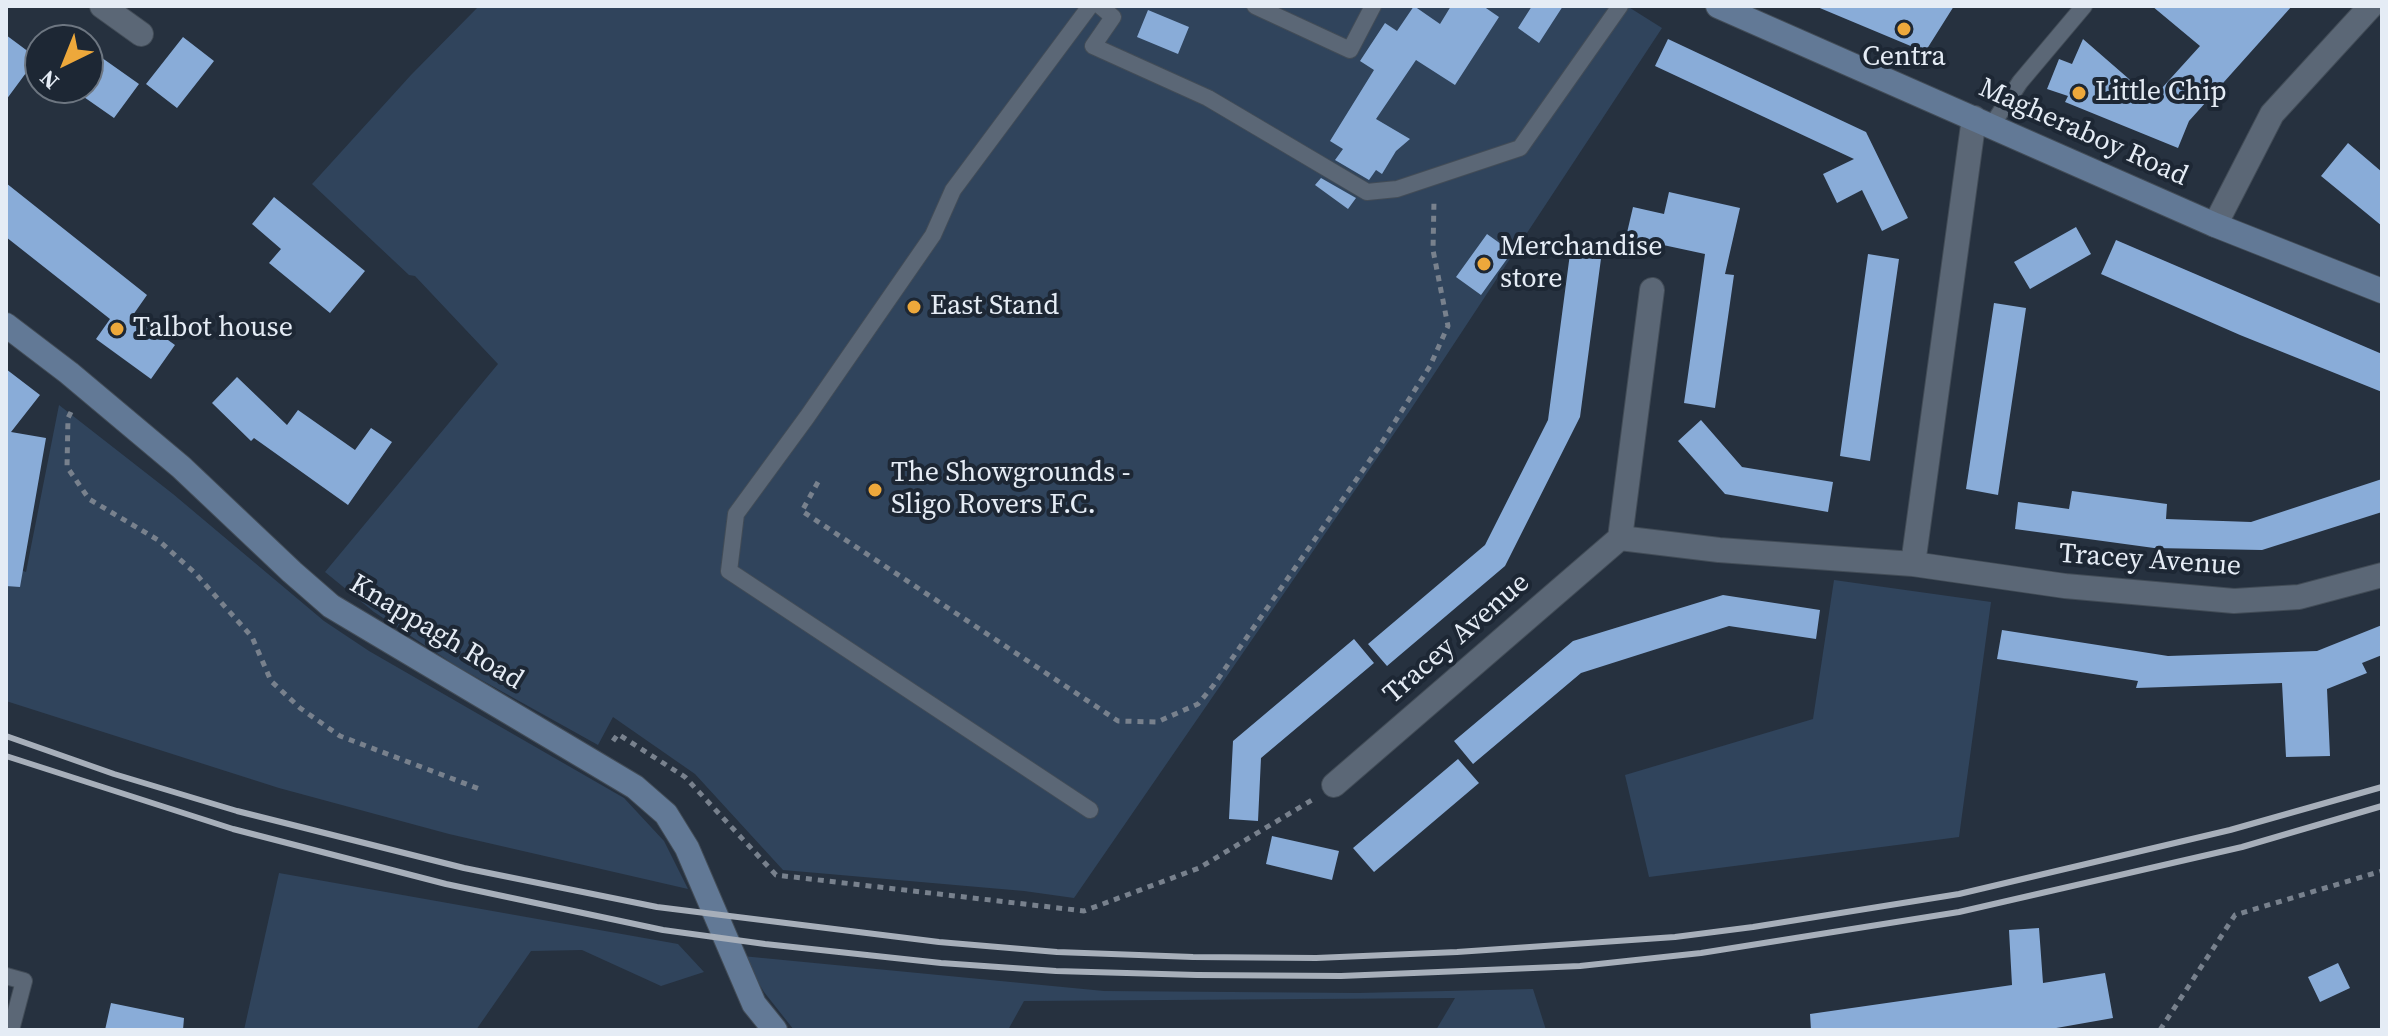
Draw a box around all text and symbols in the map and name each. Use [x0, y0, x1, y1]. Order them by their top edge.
marker: Centra [1895, 20, 1913, 38]
north arrow [24, 24, 104, 104]
place label: Centra [1862, 41, 1946, 75]
text: N [33, 64, 65, 97]
street label: Magheraboy Road [1973, 72, 2193, 194]
place label: Little Chip [2095, 76, 2227, 110]
marker: Little Chip [2070, 84, 2088, 102]
place label: Merchandise store [1500, 231, 1662, 297]
marker: Merchandise store [1475, 255, 1493, 273]
place label: East Stand [930, 290, 1059, 324]
marker: East Stand [905, 298, 923, 316]
place label: Talbot house [133, 312, 293, 346]
marker: Talbot house [108, 320, 126, 338]
place label: The Showgrounds - Sligo Rovers F.C. [891, 457, 1130, 523]
marker: The Showgrounds - Sligo Rovers F.C. [866, 481, 884, 499]
street label: Tracey Avenue [2058, 538, 2242, 584]
street label: Tracey Avenue [1377, 567, 1537, 711]
street label: Knappagh Road [343, 568, 529, 698]

